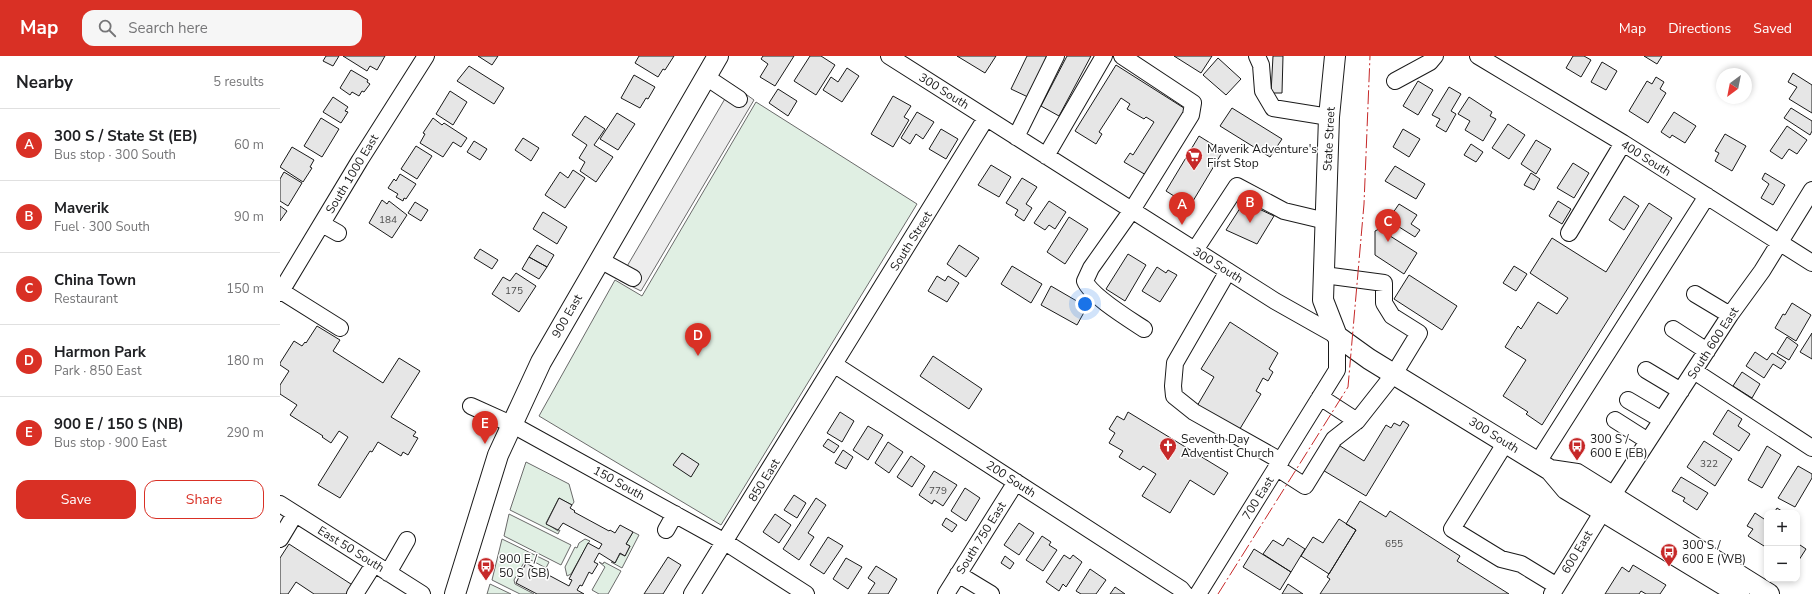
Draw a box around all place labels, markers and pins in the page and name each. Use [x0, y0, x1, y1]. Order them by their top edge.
place label: Maverik Adventure's First Stop [1207, 141, 1317, 171]
supermarket icon: Maverik Adventure's First Stop [1184, 146, 1204, 171]
pin: B [1237, 190, 1263, 223]
pin: A [1169, 192, 1195, 225]
pin: C [1375, 209, 1401, 242]
pin: D [685, 323, 711, 356]
pin: E [472, 411, 498, 444]
place label: Seventh Day Adventist Church [1181, 431, 1274, 461]
place label: 300 S / 600 E (EB) [1590, 431, 1647, 461]
church icon: Seventh Day Adventist Church [1158, 436, 1178, 461]
bus stop icon: 300 S / 600 E (EB) [1567, 436, 1587, 461]
place label: 300 S / 600 E (WB) [1682, 537, 1746, 567]
bus stop icon: 300 S / 600 E (WB) [1659, 542, 1679, 567]
place label: 900 E / 50 S (SB) [499, 551, 550, 581]
bus stop icon: 900 E / 50 S (SB) [476, 556, 496, 581]

